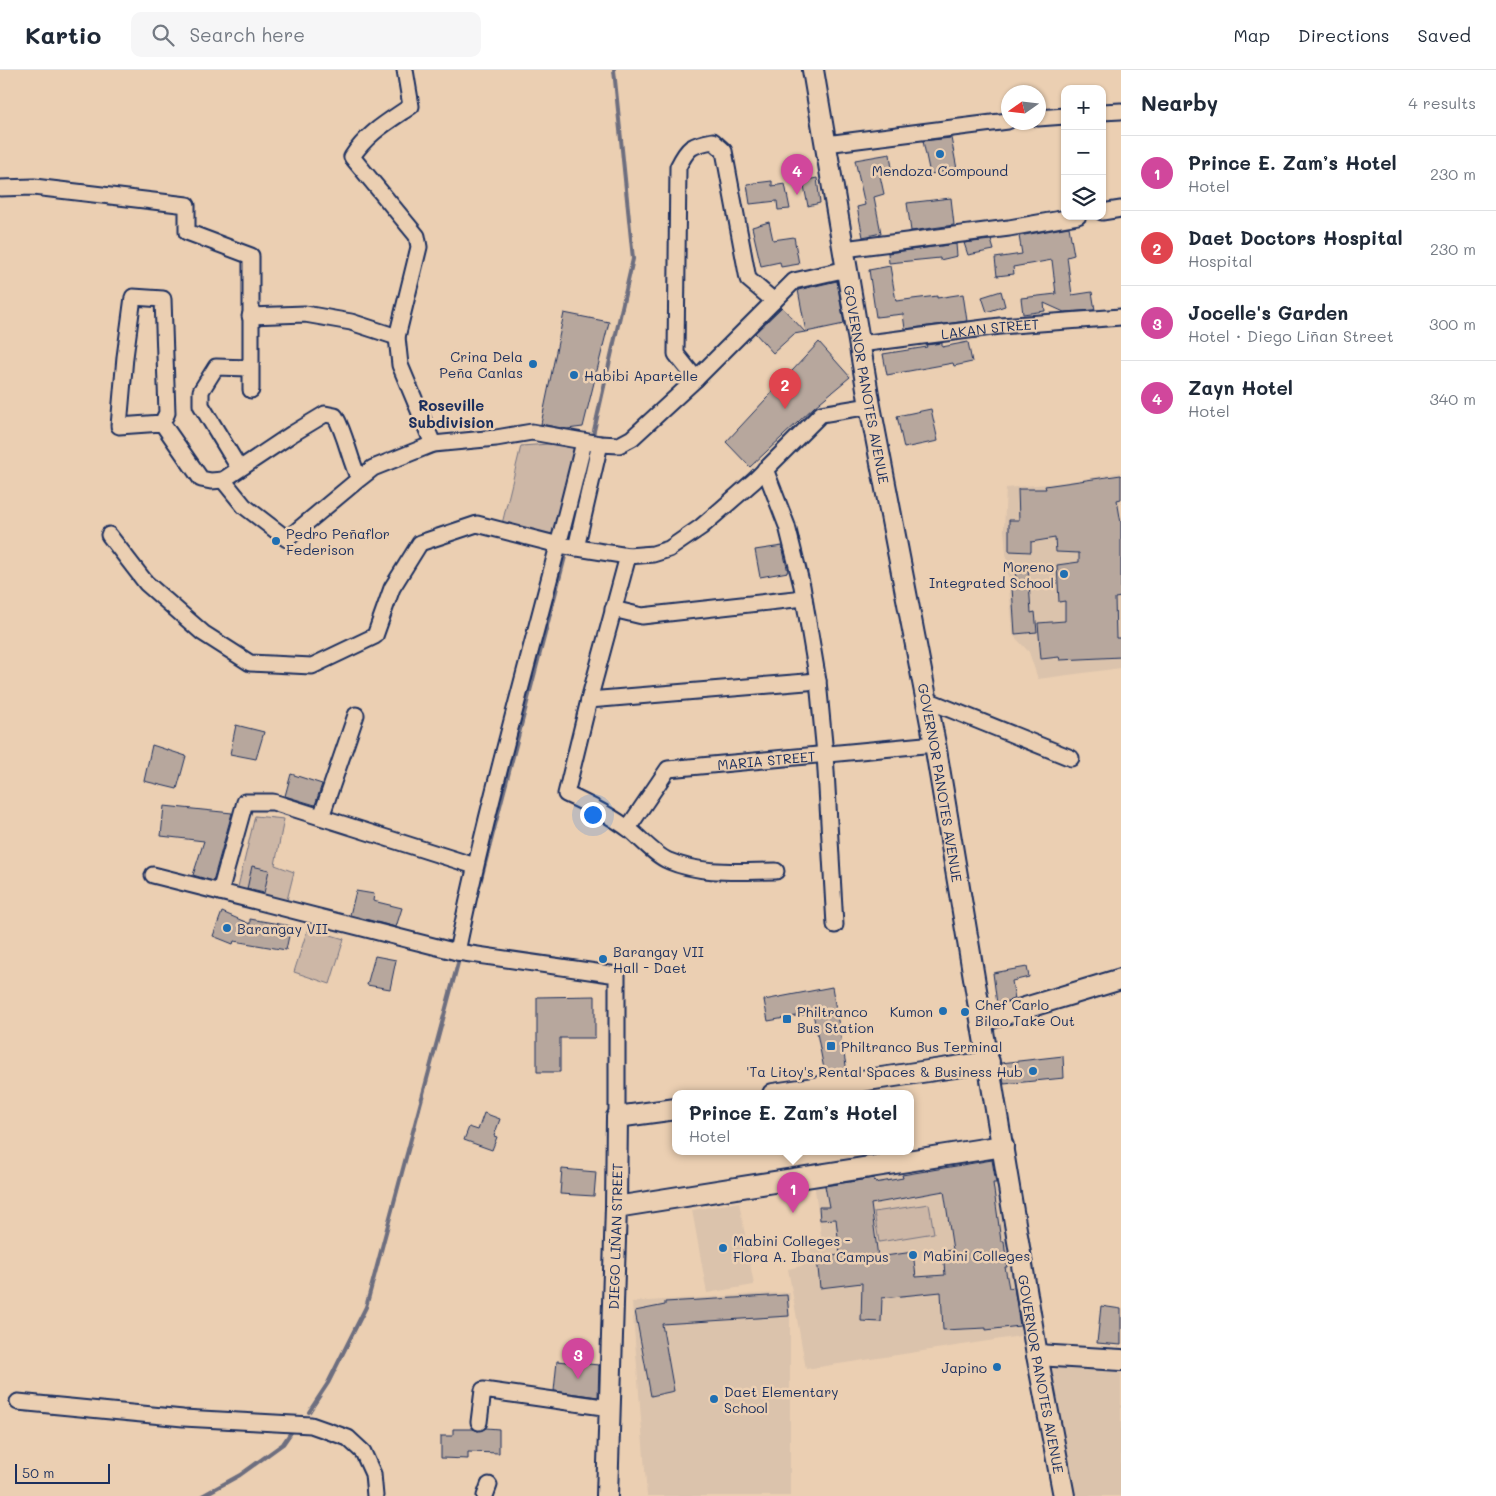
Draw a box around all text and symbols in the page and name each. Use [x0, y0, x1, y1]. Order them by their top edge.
search box [131, 12, 481, 57]
text: Kartio [25, 19, 101, 50]
icon: search [149, 21, 177, 49]
text: Search here [189, 22, 305, 47]
text: Map [1233, 23, 1270, 47]
text: Directions [1298, 23, 1390, 47]
text: Saved [1418, 23, 1471, 47]
north arrow [1001, 85, 1046, 130]
map controls [1061, 85, 1106, 220]
button: + [1061, 85, 1106, 130]
text: Nearby [1141, 89, 1218, 116]
text: 4 results [1408, 92, 1476, 113]
button: − [1061, 130, 1106, 175]
marker: Mendoza Compound [934, 148, 946, 160]
text: Prince E. Zam’s Hotel [1188, 150, 1397, 175]
pin: 4 [781, 154, 813, 195]
place label: Mendoza Compound [872, 161, 1008, 180]
text: 1 [1153, 163, 1161, 184]
text: 230 m [1430, 163, 1476, 184]
button: layers [1061, 175, 1106, 220]
text: Hotel [1188, 175, 1230, 196]
text: Daet Doctors Hospital [1188, 225, 1403, 250]
text: 2 [1153, 238, 1161, 259]
text: 230 m [1430, 238, 1476, 259]
text: Hospital [1188, 250, 1252, 271]
street label: GOVERNOR PANOTES AVENUE [840, 284, 894, 485]
text: Jocelle's Garden [1188, 300, 1348, 325]
text: 3 [1152, 313, 1162, 334]
text: 300 m [1429, 313, 1476, 334]
street label: LAKAN STREET [940, 314, 1040, 343]
text: Hotel · Diego Liñan Street [1188, 325, 1394, 346]
place label: Crina Dela Peña Canlas [439, 347, 523, 382]
marker: Crina Dela Peña Canlas [527, 358, 539, 370]
place label: Habibi Apartelle [584, 366, 698, 385]
pin: 2 [769, 368, 801, 409]
marker: Habibi Apartelle [568, 369, 580, 381]
text: Zayn Hotel [1188, 375, 1293, 400]
text: 4 [1152, 388, 1162, 409]
text: 340 m [1429, 388, 1476, 409]
district label: Roseville Subdivision [408, 395, 494, 432]
text: Hotel [1188, 400, 1230, 421]
place label: Pedro Peñaflor Federison [286, 524, 390, 559]
marker: Pedro Peñaflor Federison [270, 535, 282, 547]
place label: Moreno Integrated School [929, 557, 1054, 592]
marker: Moreno Integrated School [1058, 568, 1070, 580]
street label: GOVERNOR PANOTES AVENUE [914, 682, 967, 883]
street label: MARIA STREET [716, 746, 817, 774]
your location [580, 802, 606, 828]
place label: Barangay VII [237, 919, 328, 938]
marker: Barangay VII [221, 922, 233, 934]
place label: Barangay VII Hall - Daet [613, 942, 704, 977]
marker: Barangay VII Hall - Daet [597, 953, 609, 965]
place label: Chef Carlo Bilao Take Out [975, 995, 1075, 1030]
place label: Philtranco Bus Station [797, 1002, 874, 1037]
place label: Kumon [890, 1002, 933, 1021]
marker: Kumon [937, 1005, 949, 1017]
marker: Chef Carlo Bilao Take Out [959, 1006, 971, 1018]
marker: Philtranco Bus Station [781, 1013, 793, 1025]
place label: Philtranco Bus Terminal [841, 1037, 1003, 1056]
marker: Philtranco Bus Terminal [825, 1040, 837, 1052]
place label: 'Ta Litoy's Rental Spaces & Business Hub [746, 1062, 1023, 1081]
marker: 'Ta Litoy's Rental Spaces & Business Hub [1027, 1065, 1039, 1077]
popup [672, 1090, 914, 1155]
text: Prince E. Zam’s Hotel [689, 1100, 897, 1125]
text: Hotel [689, 1125, 731, 1146]
street label: DIEGO LIÑAN STREET [603, 1162, 626, 1310]
pin: 1 [777, 1172, 809, 1213]
place label: Mabini Colleges - Flora A. Ibana Campus [733, 1231, 889, 1266]
marker: Mabini Colleges - Flora A. Ibana Campus [717, 1242, 729, 1254]
place label: Mabini Colleges [923, 1246, 1030, 1265]
marker: Mabini Colleges [907, 1249, 919, 1261]
street label: GOVERNOR PANOTES AVENUE [1014, 1273, 1069, 1475]
pin: 3 [562, 1338, 594, 1379]
place label: Japino [942, 1358, 987, 1377]
marker: Japino [991, 1361, 1003, 1373]
place label: Daet Elementary School [724, 1382, 839, 1417]
marker: Daet Elementary School [708, 1393, 720, 1405]
scale bar [15, 1461, 110, 1484]
text: 50 m [22, 1463, 54, 1482]

